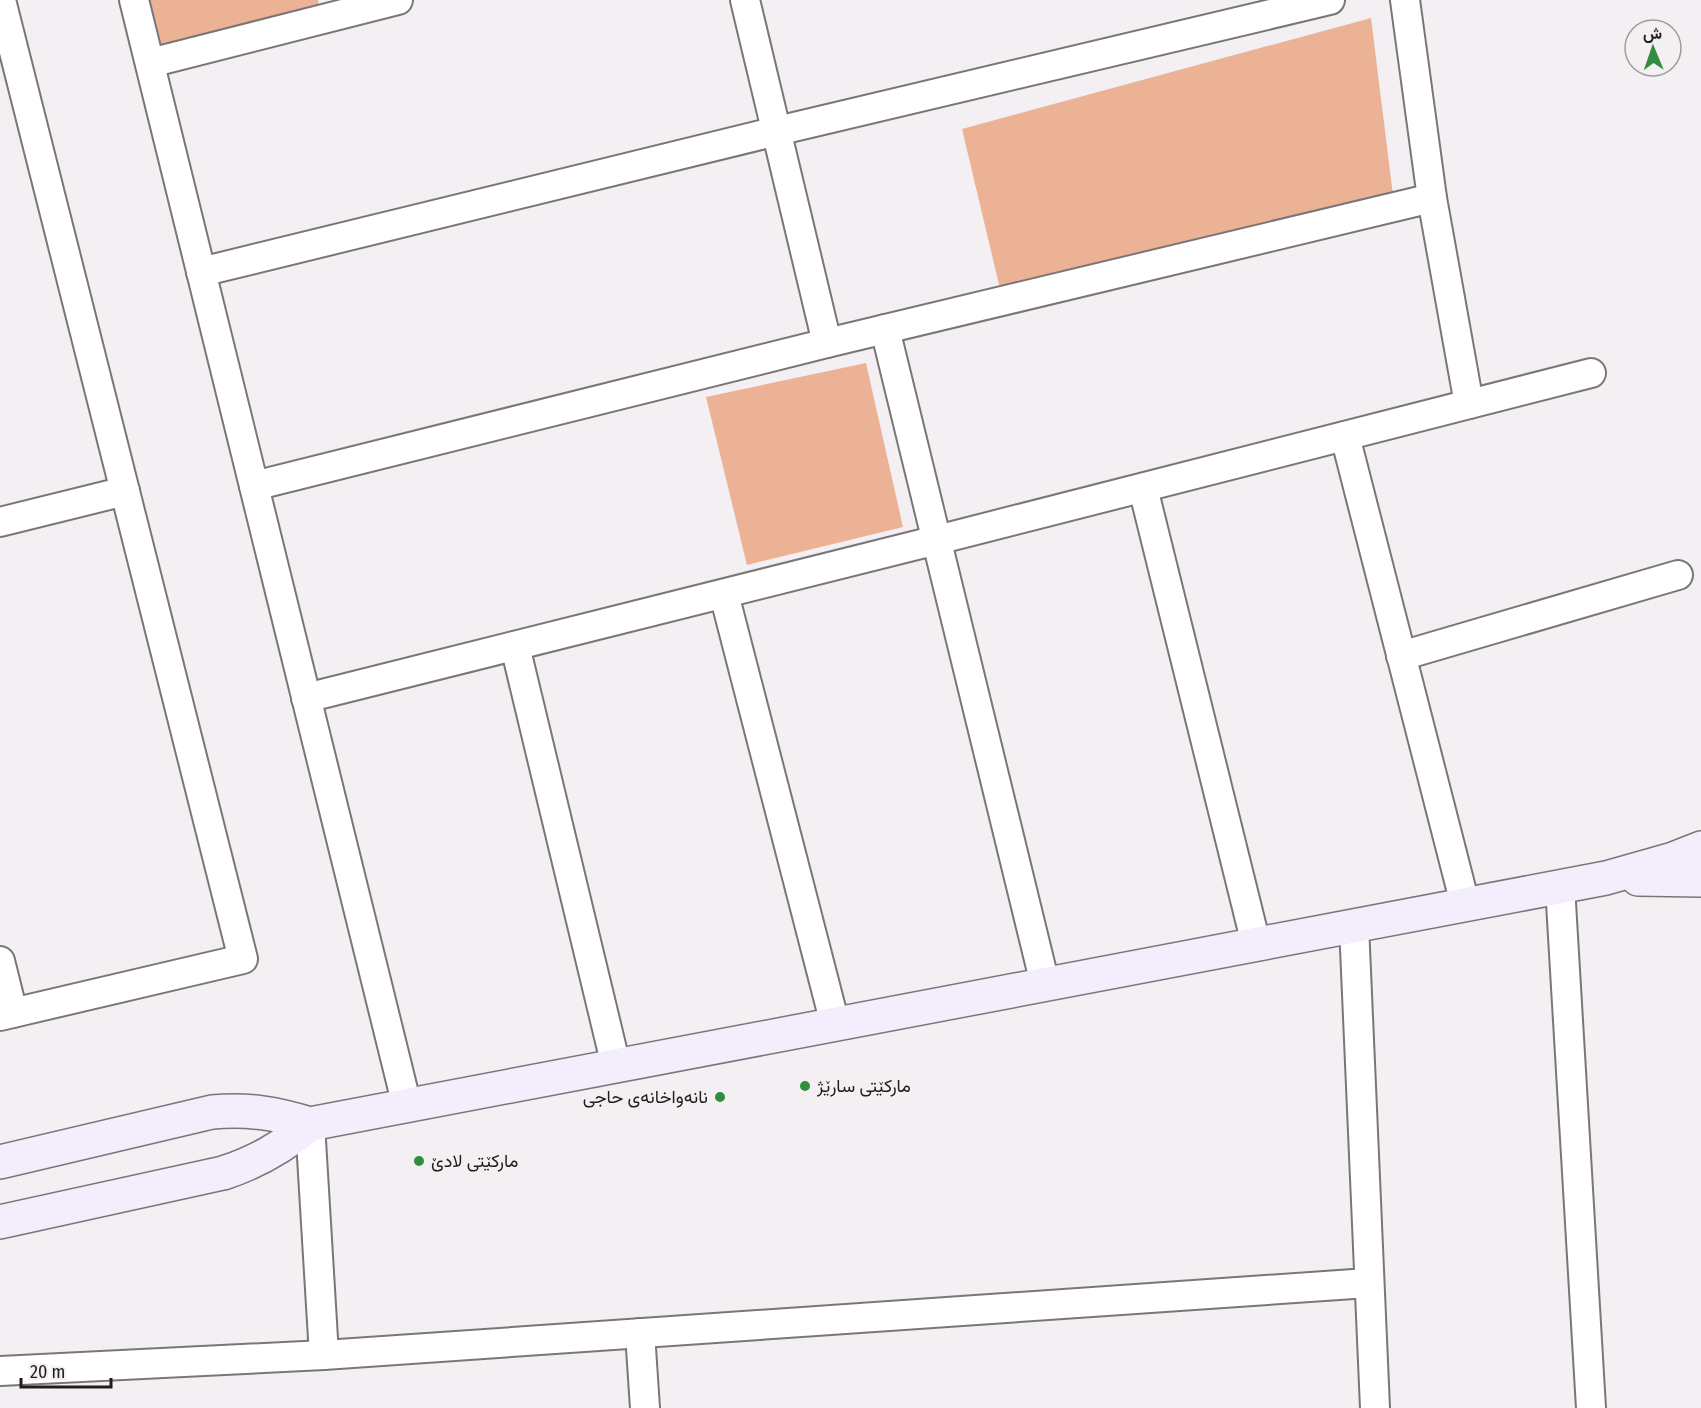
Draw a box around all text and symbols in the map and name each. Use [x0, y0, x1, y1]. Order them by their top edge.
north arrow [1623, 18, 1683, 78]
text: ش [1643, 24, 1662, 43]
place label: مارکێتی سارێژ [816, 1075, 911, 1097]
marker: مارکێتی سارێژ [798, 1079, 812, 1093]
place label: نانەواخانەی حاجی [583, 1086, 708, 1108]
marker: نانەواخانەی حاجی [713, 1090, 727, 1104]
place label: ماركێتی لادێ [431, 1150, 518, 1172]
marker: ماركێتی لادێ [412, 1154, 426, 1168]
scale bar [21, 1351, 111, 1389]
text: 20 m [30, 1361, 65, 1383]

